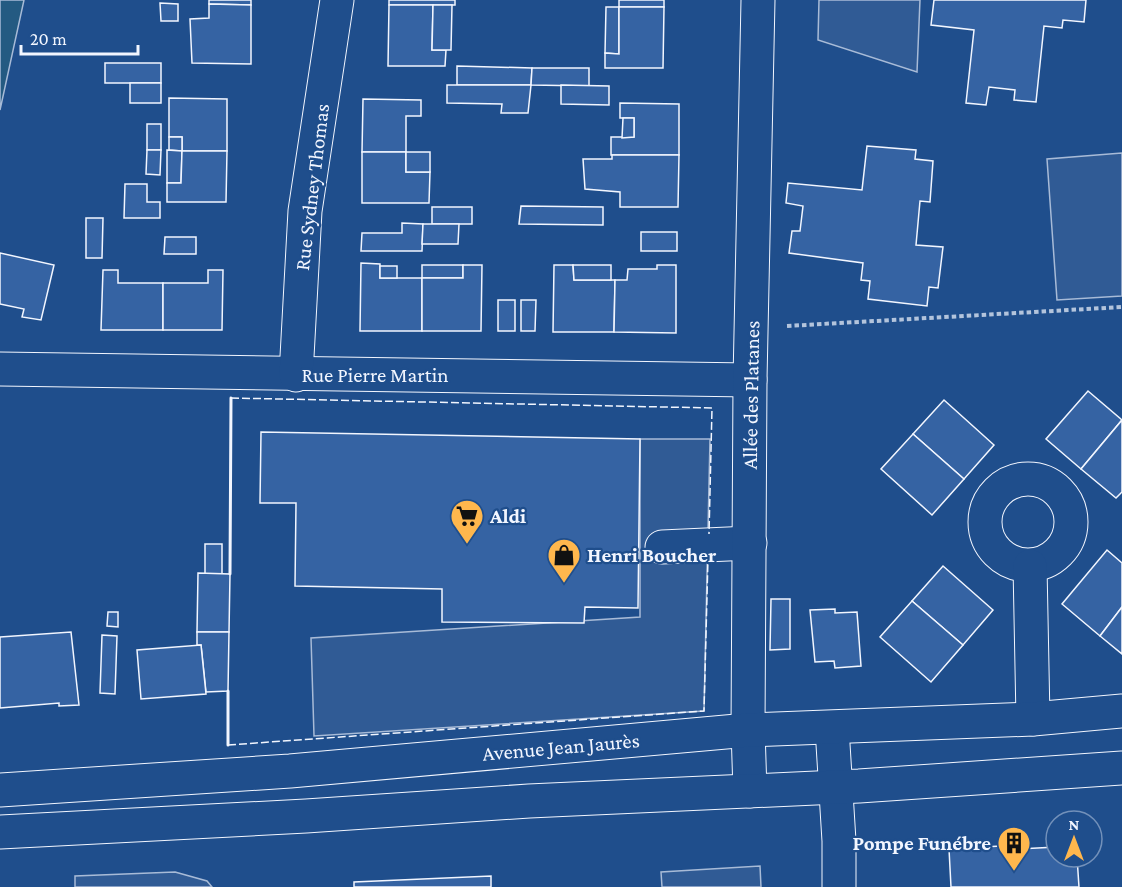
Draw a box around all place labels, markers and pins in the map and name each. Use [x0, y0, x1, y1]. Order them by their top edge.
supermarket icon: Aldi [449, 498, 485, 545]
place label: Aldi [489, 504, 526, 528]
shop icon: Henri Boucher [546, 537, 582, 584]
place label: Henri Boucher [587, 543, 717, 567]
building icon: Pompe Funébre [996, 825, 1032, 872]
place label: Pompe Funébre [852, 831, 991, 855]

